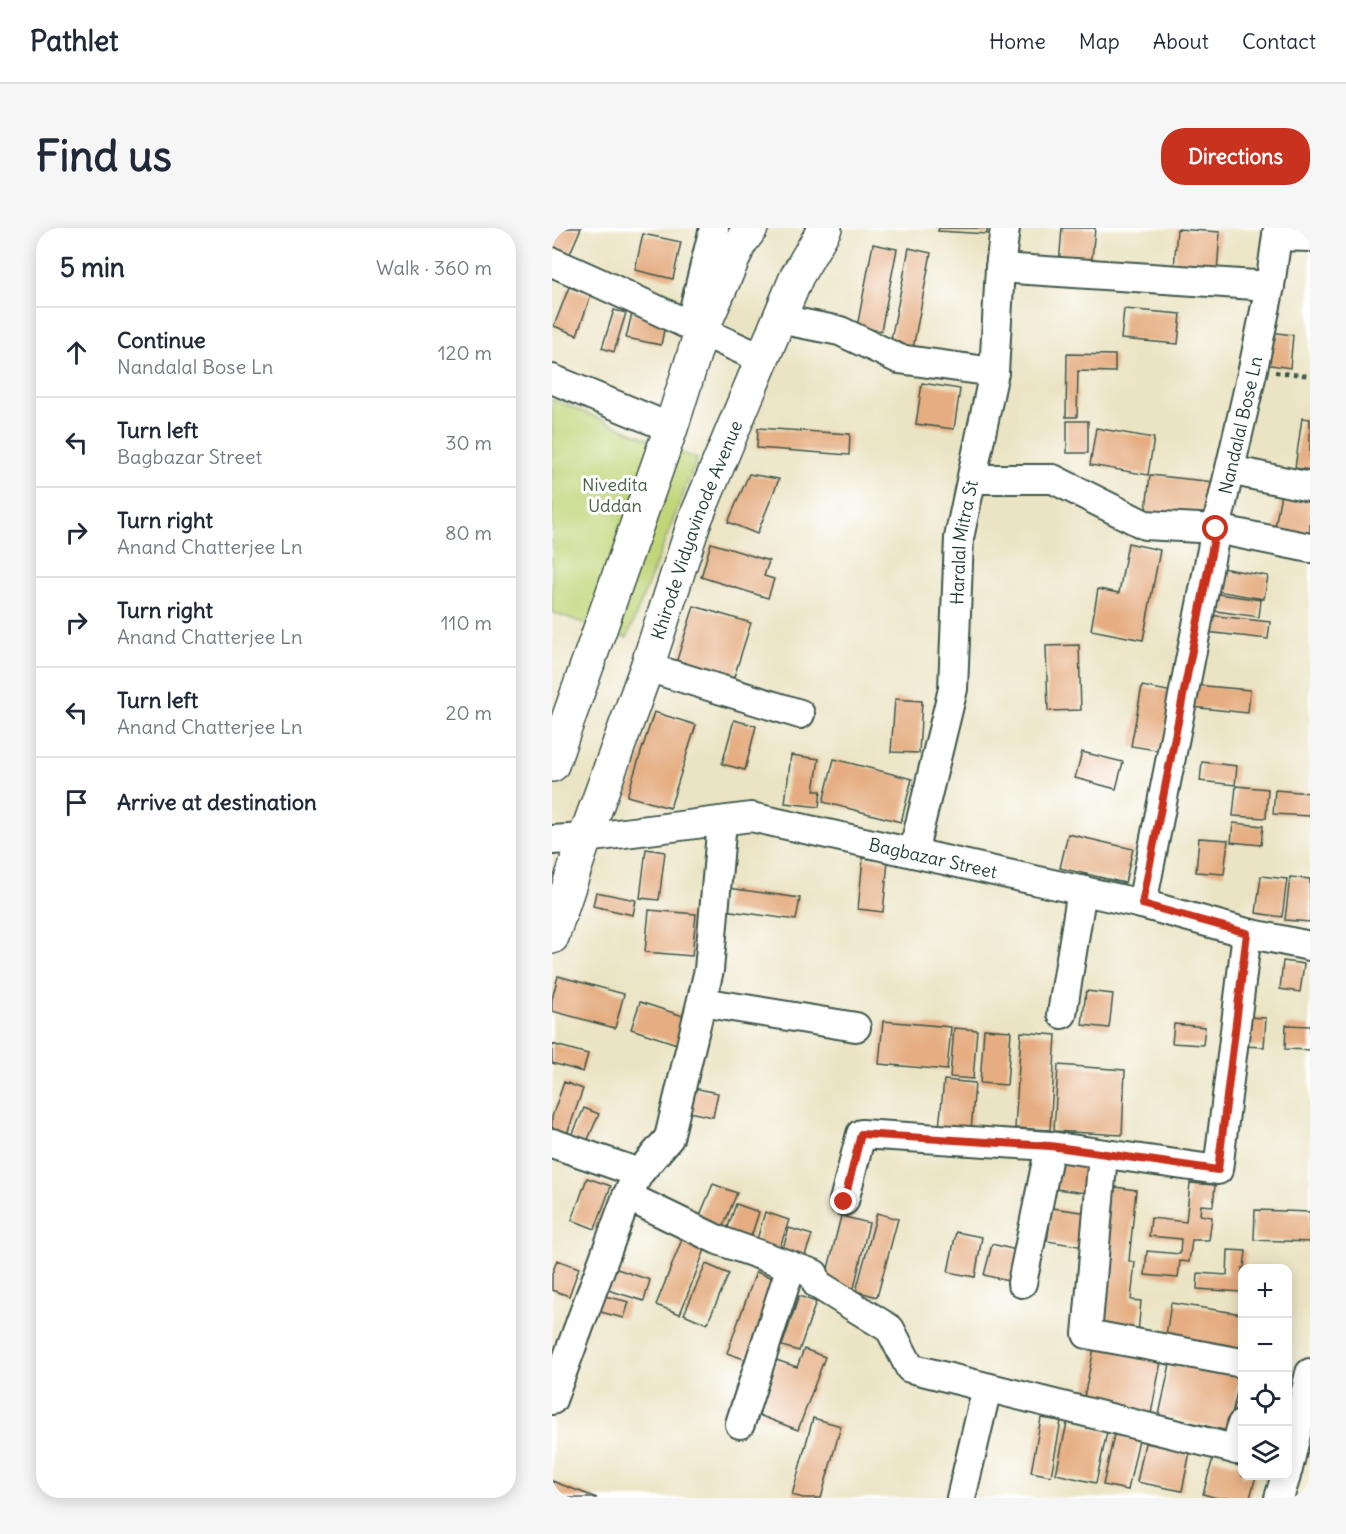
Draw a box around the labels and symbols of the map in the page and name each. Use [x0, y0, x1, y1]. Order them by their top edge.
street label: Nandalal Bose Ln [1213, 354, 1267, 496]
street label: Khirode Vidyavinode Avenue [645, 417, 747, 642]
park label: Nivedita Uddan [582, 473, 648, 517]
street label: Haralal Mitra St [945, 478, 982, 605]
route start [1202, 515, 1228, 541]
street label: Bagbazar Street [867, 832, 999, 883]
route end [830, 1188, 856, 1214]

